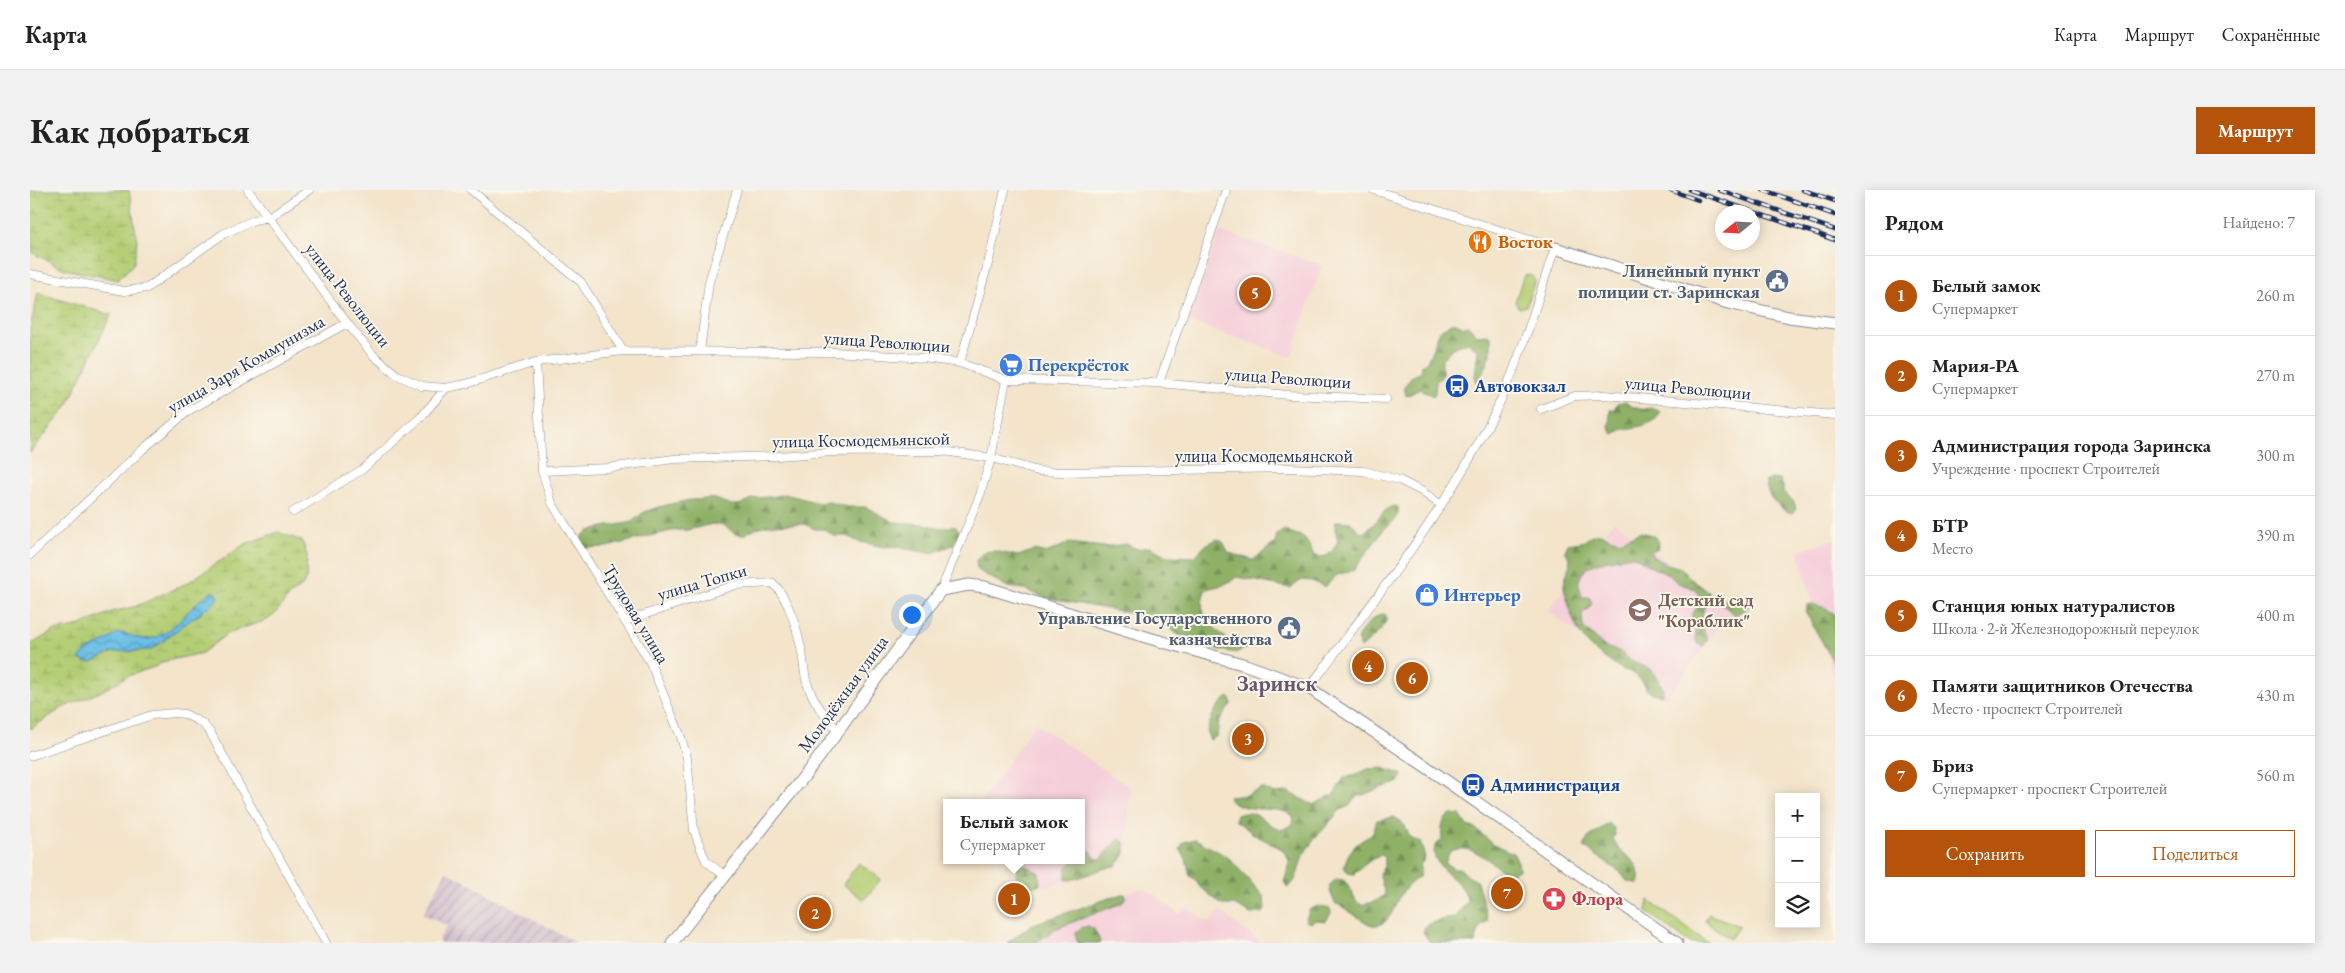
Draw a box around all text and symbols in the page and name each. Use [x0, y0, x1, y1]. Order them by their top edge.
text: Карта [25, 19, 87, 50]
text: Карта [2054, 23, 2097, 46]
text: Маршрут [2125, 23, 2194, 46]
text: Сохранённые [2222, 23, 2320, 46]
button: Маршрут [2196, 107, 2315, 154]
text: Как добраться [30, 108, 250, 153]
north arrow [1715, 205, 1760, 250]
text: Рядом [1885, 209, 1944, 236]
text: Найдено: 7 [2223, 212, 2295, 233]
restaurant icon: Восток [1467, 229, 1493, 255]
place label: Восток [1498, 230, 1553, 253]
street label: улица Революции [300, 238, 397, 352]
place label: Линейный пункт полиции ст. Заринская [1578, 259, 1760, 303]
public building icon: Линейный пункт полиции ст. Заринская [1764, 268, 1790, 294]
text: Белый замок [1932, 273, 2040, 298]
pin: 5 [1239, 274, 1271, 312]
text: 1 [1897, 285, 1905, 306]
text: 260 m [2256, 285, 2295, 306]
text: Супермаркет [1932, 298, 2018, 319]
street label: улица Заря Коммунизма [163, 309, 329, 418]
street label: улица Революции [823, 326, 951, 357]
supermarket icon: Перекрёсток [998, 352, 1024, 378]
place label: Перекрёсток [1028, 353, 1129, 376]
text: Мария-РА [1932, 353, 2019, 378]
street label: улица Революции [1224, 362, 1352, 393]
text: 2 [1897, 365, 1905, 386]
text: 270 m [2256, 365, 2295, 386]
street label: улица Революции [1624, 371, 1753, 405]
bus stop icon: Автовокзал [1444, 373, 1470, 399]
place label: Автовокзал [1473, 374, 1566, 397]
text: Супермаркет [1932, 378, 2018, 399]
street label: улица Космодемьянской [772, 426, 951, 453]
text: Администрация города Заринска [1932, 433, 2211, 458]
street label: улица Космодемьянской [1175, 444, 1353, 467]
text: 3 [1897, 445, 1905, 466]
text: 300 m [2256, 445, 2295, 466]
text: Учреждение · проспект Строителей [1932, 458, 2160, 479]
text: БТР [1932, 513, 1968, 538]
text: 4 [1897, 525, 1905, 546]
text: 390 m [2256, 525, 2295, 546]
text: Место [1932, 538, 1973, 559]
street label: улица Топки [655, 558, 750, 605]
street label: Трудовая улица [598, 560, 676, 668]
shop icon: Интерьер [1414, 582, 1440, 608]
place label: Интерьер [1444, 583, 1521, 606]
place label: Детский сад "Кораблик" [1658, 588, 1754, 632]
text: Станция юных натуралистов [1932, 593, 2175, 618]
school or university icon: Детский сад "Кораблик" [1627, 597, 1653, 623]
your location [899, 602, 925, 628]
text: 5 [1897, 605, 1905, 626]
text: 400 m [2256, 605, 2295, 626]
place label: Управление Государственного казначейства [1037, 606, 1272, 650]
public building icon: Управление Государственного казначейства [1276, 615, 1302, 641]
text: Школа · 2-й Железнодорожный переулок [1932, 618, 2199, 639]
street label: Молодёжная улица [792, 630, 893, 757]
pin: 4 [1352, 647, 1384, 685]
pin: 6 [1396, 659, 1428, 697]
district label: Заринск [1237, 669, 1318, 698]
text: Памяти защитников Отечества [1932, 673, 2193, 698]
text: 6 [1897, 685, 1905, 706]
text: 430 m [2256, 685, 2295, 706]
text: Место · проспект Строителей [1932, 698, 2123, 719]
pin: 3 [1232, 720, 1264, 758]
text: Бриз [1932, 753, 1974, 778]
text: 7 [1897, 765, 1905, 786]
text: 560 m [2256, 765, 2295, 786]
bus stop icon: Администрация [1460, 772, 1486, 798]
place label: Администрация [1489, 773, 1620, 796]
text: Супермаркет · проспект Строителей [1932, 778, 2167, 799]
map controls [1775, 793, 1820, 928]
button: + [1775, 793, 1820, 838]
popup [943, 799, 1085, 864]
text: Белый замок [960, 809, 1068, 834]
button: Сохранить [1885, 830, 2085, 877]
button: Поделиться [2095, 830, 2295, 877]
text: Супермаркет [960, 834, 1045, 855]
button: − [1775, 838, 1820, 883]
pin: 7 [1491, 874, 1523, 912]
pin: 1 [998, 880, 1030, 918]
button: layers [1775, 883, 1820, 928]
pharmacy icon: Флора [1541, 886, 1567, 912]
place label: Флора [1572, 887, 1623, 910]
pin: 2 [799, 894, 831, 932]

